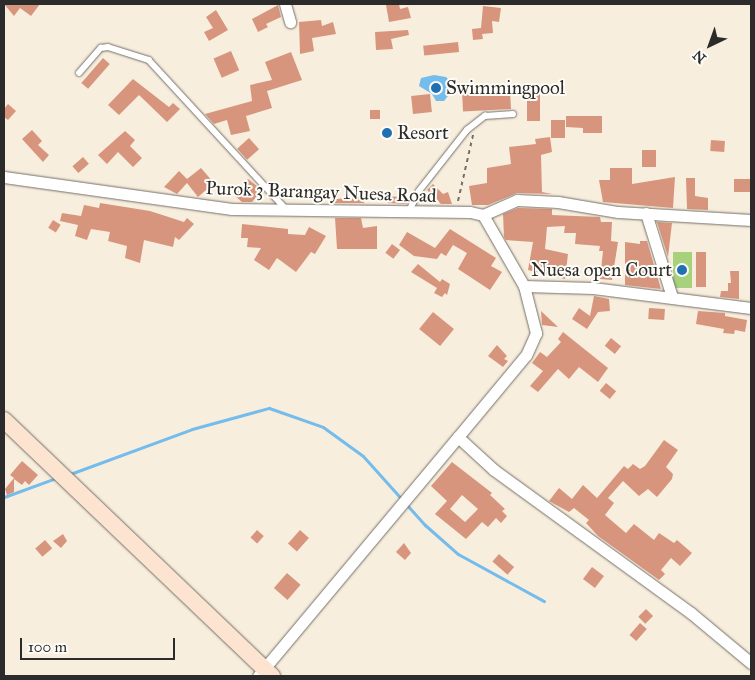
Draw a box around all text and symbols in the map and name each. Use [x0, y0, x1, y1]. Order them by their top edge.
north arrow [685, 20, 735, 70]
text: N [690, 46, 710, 67]
place label: Swimmingpool [446, 77, 565, 99]
marker: Swimmingpool [430, 82, 442, 94]
place label: Resort [397, 122, 449, 144]
marker: Resort [381, 127, 393, 139]
street label: Purok 3 Barangay Nuesa Road [205, 177, 437, 207]
place label: Nuesa open Court [531, 259, 672, 281]
marker: Nuesa open Court [676, 264, 688, 276]
scale bar [22, 628, 178, 660]
text: 100 m [28, 638, 67, 656]

